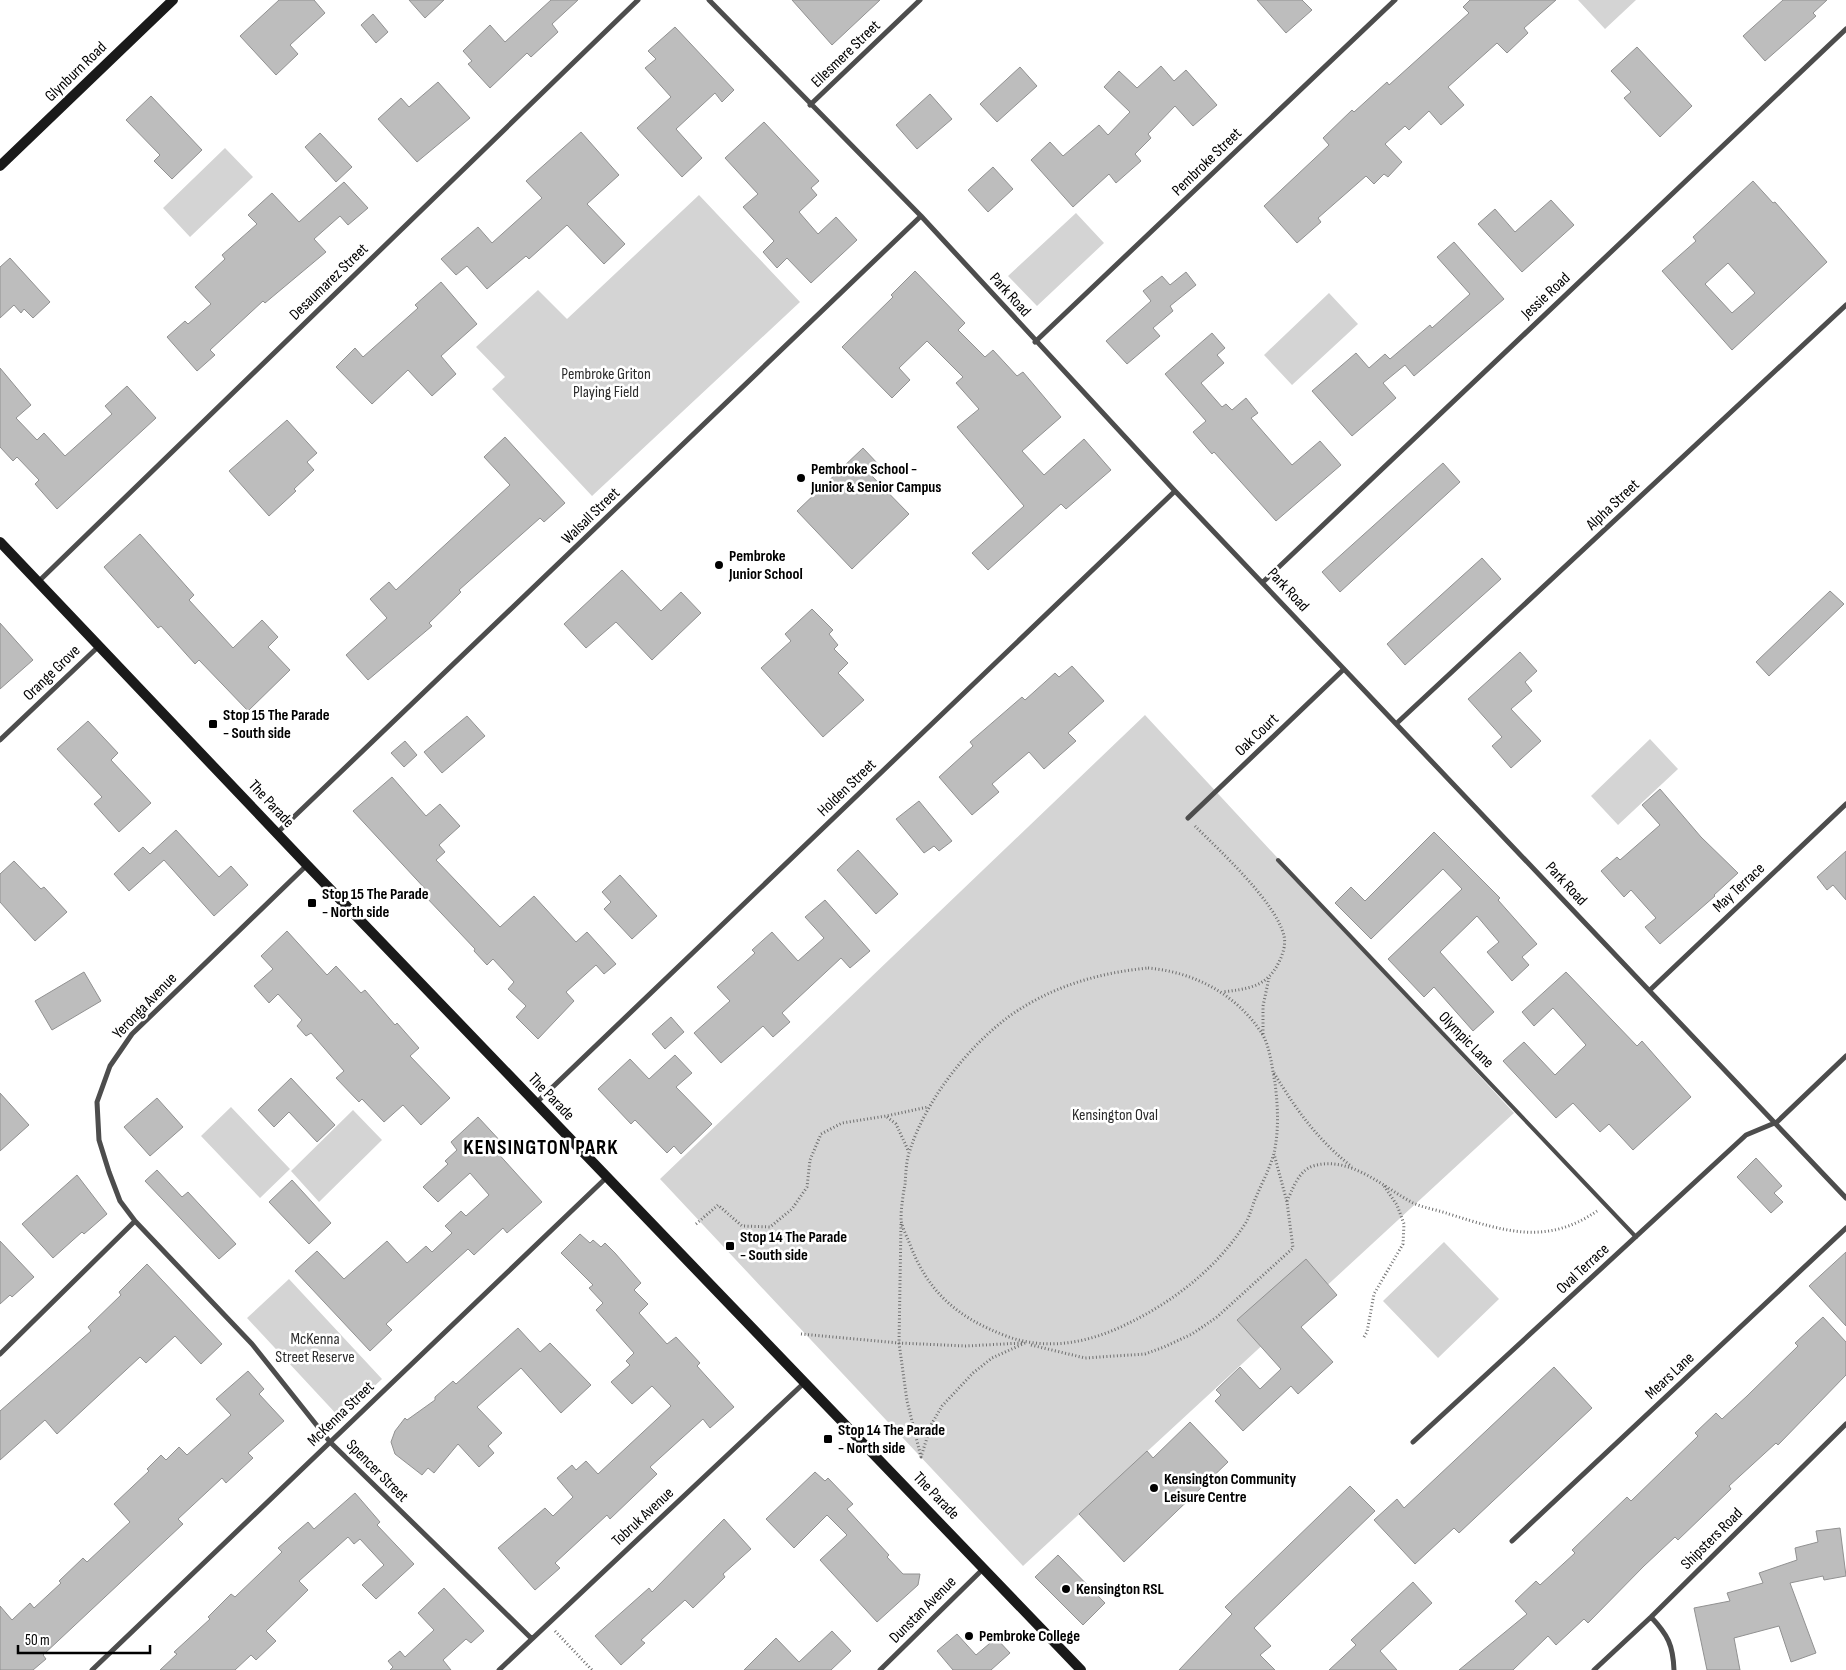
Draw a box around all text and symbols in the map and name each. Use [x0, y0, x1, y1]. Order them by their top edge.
street label: Ellesmere Street [808, 16, 885, 92]
street label: Glynburn Road [41, 38, 111, 106]
street label: Pembroke Street [1168, 124, 1246, 200]
street label: Desaumarez Street [286, 240, 372, 324]
street label: Park Road [985, 269, 1035, 321]
street label: Jessie Road [1517, 269, 1574, 324]
park label: Pembroke Griton Playing Field [561, 365, 651, 402]
place label: Pembroke School - Junior & Senior Campus [810, 460, 941, 497]
marker: Pembroke School - Junior & Senior Campus [795, 472, 807, 484]
street label: Alpha Street [1582, 475, 1644, 535]
street label: Walsall Street [558, 484, 624, 548]
place label: Pembroke Junior School [728, 547, 803, 584]
marker: Pembroke Junior School [713, 559, 725, 571]
street label: Park Road [1263, 564, 1313, 616]
street label: Orange Grove [20, 641, 84, 705]
place label: Stop 15 The Parade - South side [223, 706, 330, 743]
street label: Oak Court [1231, 710, 1283, 760]
marker: Stop 15 The Parade - South side [207, 718, 219, 730]
street label: Holden Street [814, 755, 880, 821]
street label: The Parade [244, 776, 298, 832]
street label: Park Road [1541, 858, 1591, 910]
street label: May Terrace [1709, 859, 1769, 917]
place label: Stop 15 The Parade - North side [322, 885, 429, 922]
marker: Stop 15 The Parade - North side [306, 897, 318, 909]
street label: Yeronga Avenue [109, 969, 181, 1043]
street label: Olympic Lane [1434, 1008, 1498, 1072]
street label: The Parade [524, 1069, 578, 1125]
park label: Kensington Oval [1072, 1106, 1158, 1125]
district label: KENSINGTON PARK [463, 1135, 619, 1160]
place label: Stop 14 The Parade - South side [740, 1228, 847, 1265]
marker: Stop 14 The Parade - South side [724, 1240, 736, 1252]
street label: Oval Terrace [1553, 1240, 1613, 1298]
park label: McKenna Street Reserve [275, 1330, 355, 1367]
street label: Mears Lane [1642, 1349, 1698, 1403]
street label: McKenna Street [304, 1377, 378, 1451]
place label: Stop 14 The Parade - North side [838, 1421, 945, 1458]
marker: Stop 14 The Parade - North side [822, 1433, 834, 1445]
street label: Spencer Street [342, 1436, 412, 1506]
street label: The Parade [909, 1468, 963, 1524]
place label: Kensington Community Leisure Centre [1164, 1470, 1297, 1507]
marker: Kensington Community Leisure Centre [1148, 1482, 1160, 1494]
street label: Tobruk Avenue [608, 1484, 678, 1550]
street label: Shipsters Road [1677, 1504, 1747, 1574]
street label: Dunstan Avenue [886, 1573, 960, 1647]
place label: Kensington RSL [1076, 1580, 1165, 1599]
marker: Kensington RSL [1060, 1583, 1072, 1595]
scale bar [18, 1622, 150, 1654]
place label: Pembroke College [979, 1627, 1080, 1646]
marker: Pembroke College [963, 1630, 975, 1642]
text: 50 m [25, 1631, 50, 1650]

